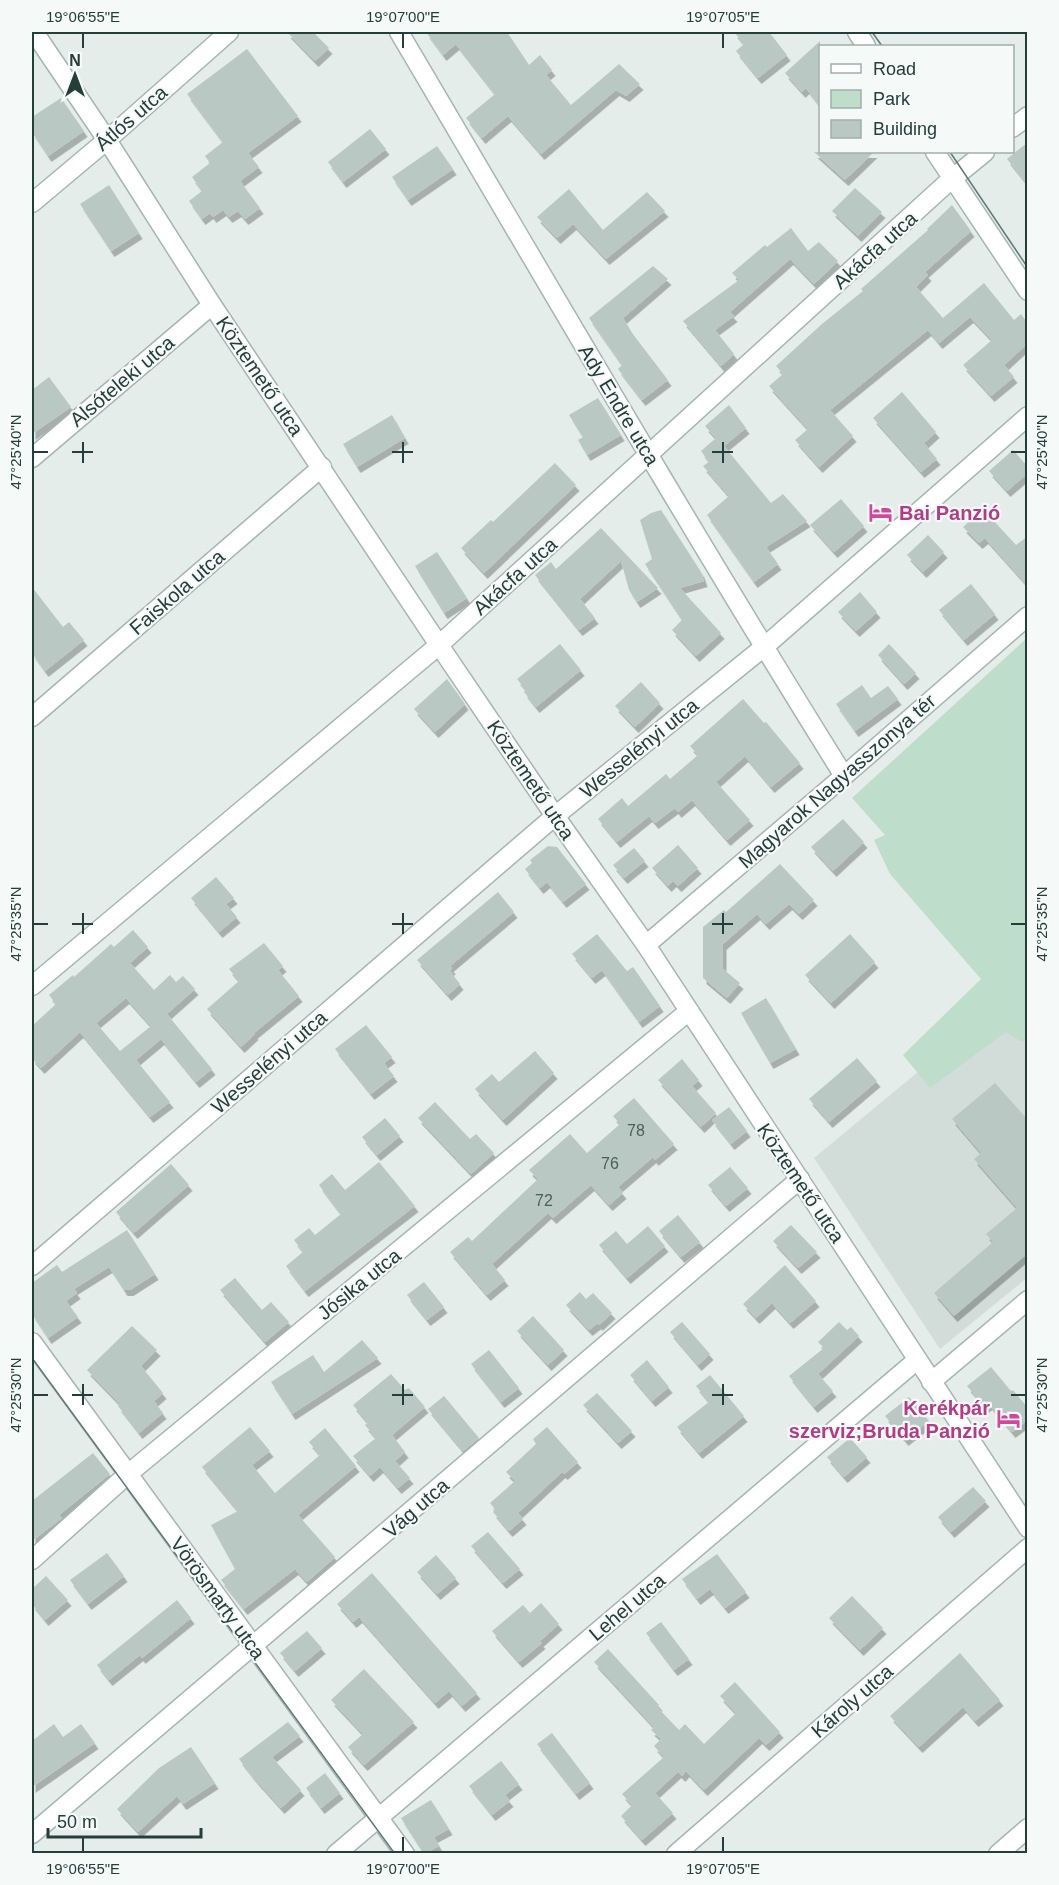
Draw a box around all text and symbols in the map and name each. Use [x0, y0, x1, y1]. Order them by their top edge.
text: 19°06'55"E [46, 8, 120, 25]
text: 19°07'00"E [366, 8, 440, 25]
text: 19°07'05"E [686, 8, 760, 25]
north arrow [45, 45, 105, 105]
legend [819, 45, 1014, 153]
text: N [69, 52, 81, 69]
text: Road [873, 59, 916, 79]
street label: Átlós utca [91, 80, 172, 155]
text: Park [873, 89, 911, 109]
text: Building [873, 119, 937, 139]
street label: Akácfa utca [829, 206, 922, 293]
street label: Köztemető utca [212, 312, 308, 440]
street label: Alsóteleki utca [66, 331, 179, 431]
street label: Ady Endre utca [574, 341, 664, 470]
text: 47°25'40"N [7, 414, 24, 490]
text: 47°25'40"N [1033, 414, 1050, 490]
hotel icon: Bai Panzió [868, 500, 894, 526]
place label: Bai Panzió [899, 502, 1000, 524]
street label: Akácfa utca [469, 532, 562, 619]
street label: Faiskola utca [125, 544, 229, 639]
street label: Magyarok Nagyasszonya tér [734, 689, 940, 872]
street label: Wesselényi utca [576, 693, 703, 802]
street label: Köztemető utca [483, 716, 579, 844]
text: 47°25'35"N [7, 886, 24, 962]
text: 47°25'35"N [1033, 886, 1050, 962]
street label: Wesselényi utca [207, 1005, 332, 1118]
street label: Köztemető utca [753, 1119, 849, 1247]
house number: 78 [627, 1122, 645, 1139]
house number: 76 [601, 1155, 619, 1172]
house number: 72 [535, 1192, 553, 1209]
street label: Jósika utca [313, 1243, 405, 1324]
text: 47°25'30"N [7, 1357, 24, 1433]
text: 47°25'30"N [1033, 1357, 1050, 1433]
place label: Kerékpár szerviz;Bruda Panzió [789, 1397, 990, 1442]
hotel icon: Kerékpár szerviz;Bruda Panzió [995, 1406, 1021, 1432]
street label: Vág utca [379, 1473, 454, 1542]
street label: Vörösmarty utca [166, 1533, 270, 1664]
street label: Lehel utca [585, 1568, 670, 1645]
street label: Károly utca [807, 1659, 898, 1742]
scale bar [48, 1801, 201, 1839]
text: 50 m [57, 1812, 97, 1832]
text: 19°06'55"E [46, 1860, 120, 1877]
text: 19°07'00"E [366, 1860, 440, 1877]
text: 19°07'05"E [686, 1860, 760, 1877]

